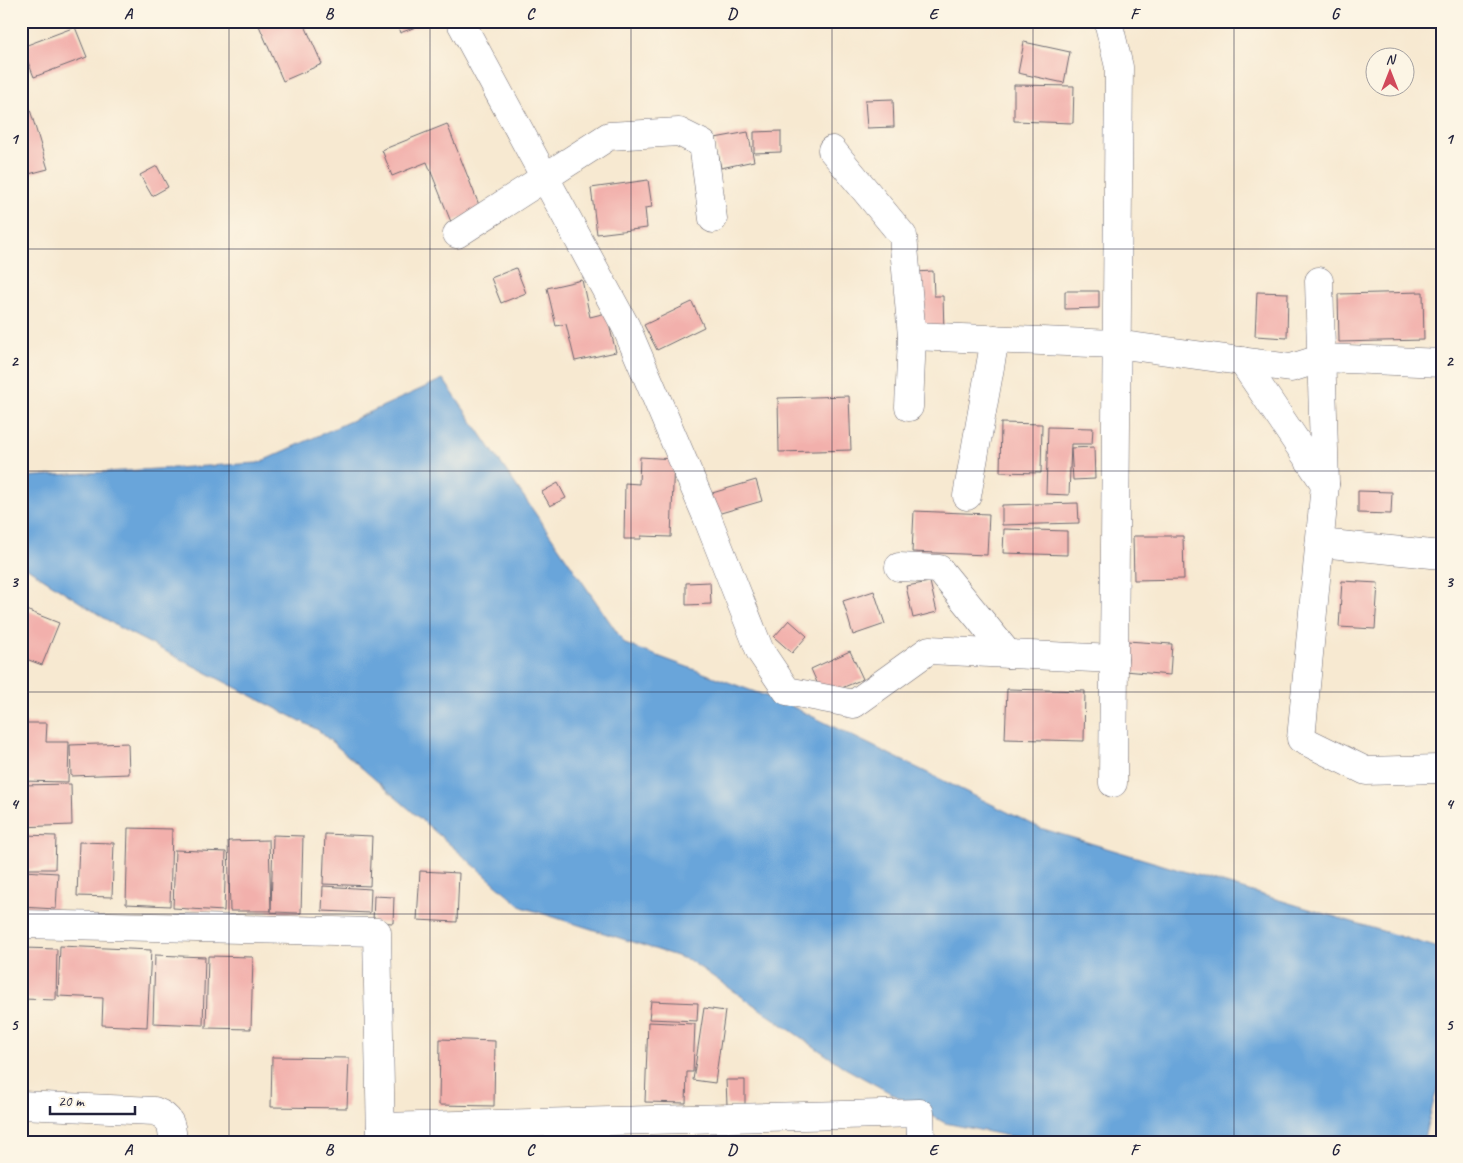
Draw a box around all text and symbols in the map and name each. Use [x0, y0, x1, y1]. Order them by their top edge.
text: A [124, 4, 134, 24]
text: B [325, 4, 335, 24]
text: C [526, 4, 536, 24]
text: D [727, 4, 738, 24]
text: E [929, 4, 940, 24]
text: F [1130, 4, 1141, 24]
text: G [1331, 4, 1341, 24]
north arrow [1366, 48, 1416, 98]
text: N [1386, 51, 1397, 68]
text: 1 [10, 129, 19, 149]
text: 1 [1445, 129, 1454, 149]
text: 2 [10, 351, 19, 371]
text: 2 [1445, 351, 1454, 371]
text: 3 [10, 572, 19, 592]
text: 3 [1445, 572, 1454, 592]
text: 4 [10, 794, 19, 814]
text: 4 [1445, 794, 1454, 814]
text: 5 [11, 1015, 20, 1035]
text: 5 [1446, 1015, 1455, 1035]
scale bar [50, 1083, 135, 1115]
text: 20 m [58, 1092, 85, 1111]
text: A [124, 1140, 134, 1160]
text: B [325, 1140, 335, 1160]
text: C [526, 1140, 536, 1160]
text: D [727, 1140, 738, 1160]
text: E [929, 1140, 940, 1160]
text: F [1130, 1140, 1141, 1160]
text: G [1331, 1140, 1341, 1160]

